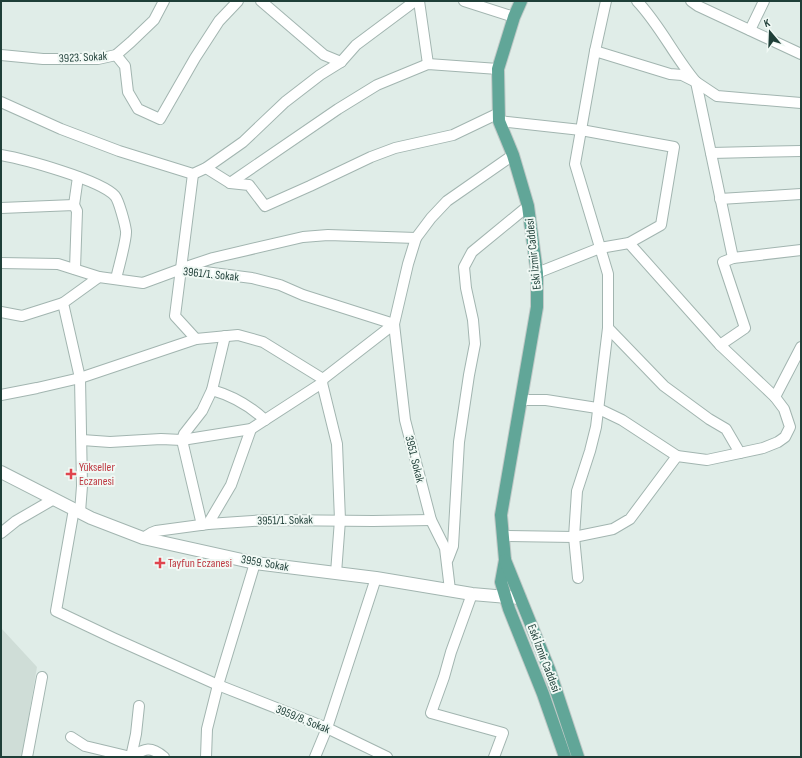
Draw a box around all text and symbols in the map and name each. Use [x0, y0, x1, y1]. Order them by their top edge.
north arrow [750, 12, 790, 52]
text: K [762, 16, 772, 30]
street label: 3923. Sokak [58, 49, 108, 66]
street label: Eski İzmir Caddesi [522, 218, 545, 290]
street label: 3961/1. Sokak [182, 264, 240, 285]
street label: 3951. Sokak [401, 434, 428, 485]
place label: Yükseller Eczanesi [79, 460, 115, 489]
marker: Yükseller Eczanesi [66, 469, 76, 479]
street label: 3951/1. Sokak [257, 513, 313, 528]
street label: 3959. Sokak [240, 552, 290, 575]
place label: Tayfun Eczanesi [168, 556, 232, 571]
marker: Tayfun Eczanesi [155, 558, 165, 568]
street label: Eski İzmir Caddesi [524, 622, 563, 694]
street label: 3959/8. Sokak [273, 702, 333, 737]

